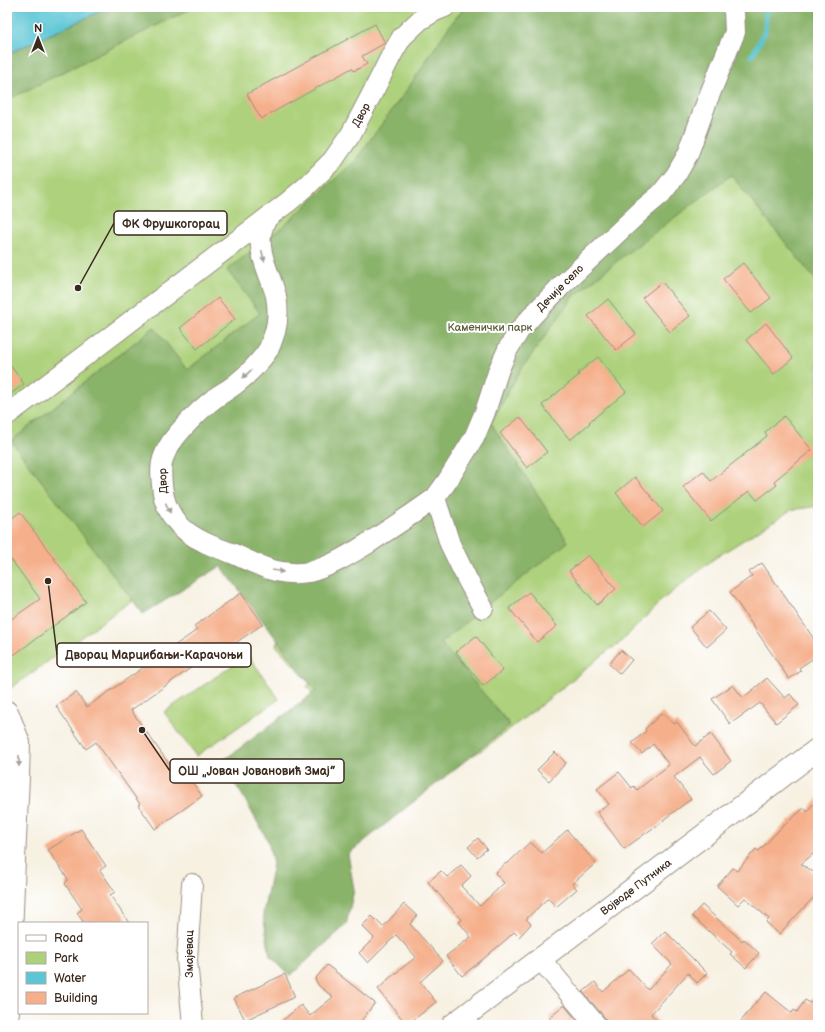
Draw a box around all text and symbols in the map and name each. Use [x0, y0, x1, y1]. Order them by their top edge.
north arrow [18, 18, 58, 58]
text: N [34, 22, 42, 35]
street label: Двор [349, 100, 373, 129]
callout: ФК Фрушкогорац [114, 211, 227, 235]
text: ФК Фрушкогорац [122, 217, 220, 232]
one-way arrow [260, 250, 266, 262]
street label: Дечије село [534, 262, 586, 314]
park label: Каменички парк [448, 321, 533, 334]
one-way arrow [241, 369, 252, 378]
street label: Двор [156, 467, 170, 494]
one-way arrow [165, 503, 171, 514]
one-way arrow [272, 568, 284, 574]
callout: Дворац Марцибањи-Карачоњи [57, 643, 251, 667]
text: Дворац Марцибањи-Карачоњи [65, 648, 243, 663]
one-way arrow [16, 755, 22, 768]
callout: ОШ „Јован Јовановић Змај” [170, 759, 344, 783]
text: ОШ „Јован Јовановић Змај” [178, 764, 336, 779]
street label: Војводе Путника [598, 856, 674, 918]
legend [18, 922, 148, 1014]
street label: Змајевац [183, 930, 196, 978]
text: Road [54, 931, 83, 946]
text: Park [54, 951, 78, 966]
text: Water [54, 971, 86, 986]
text: Building [54, 991, 98, 1006]

